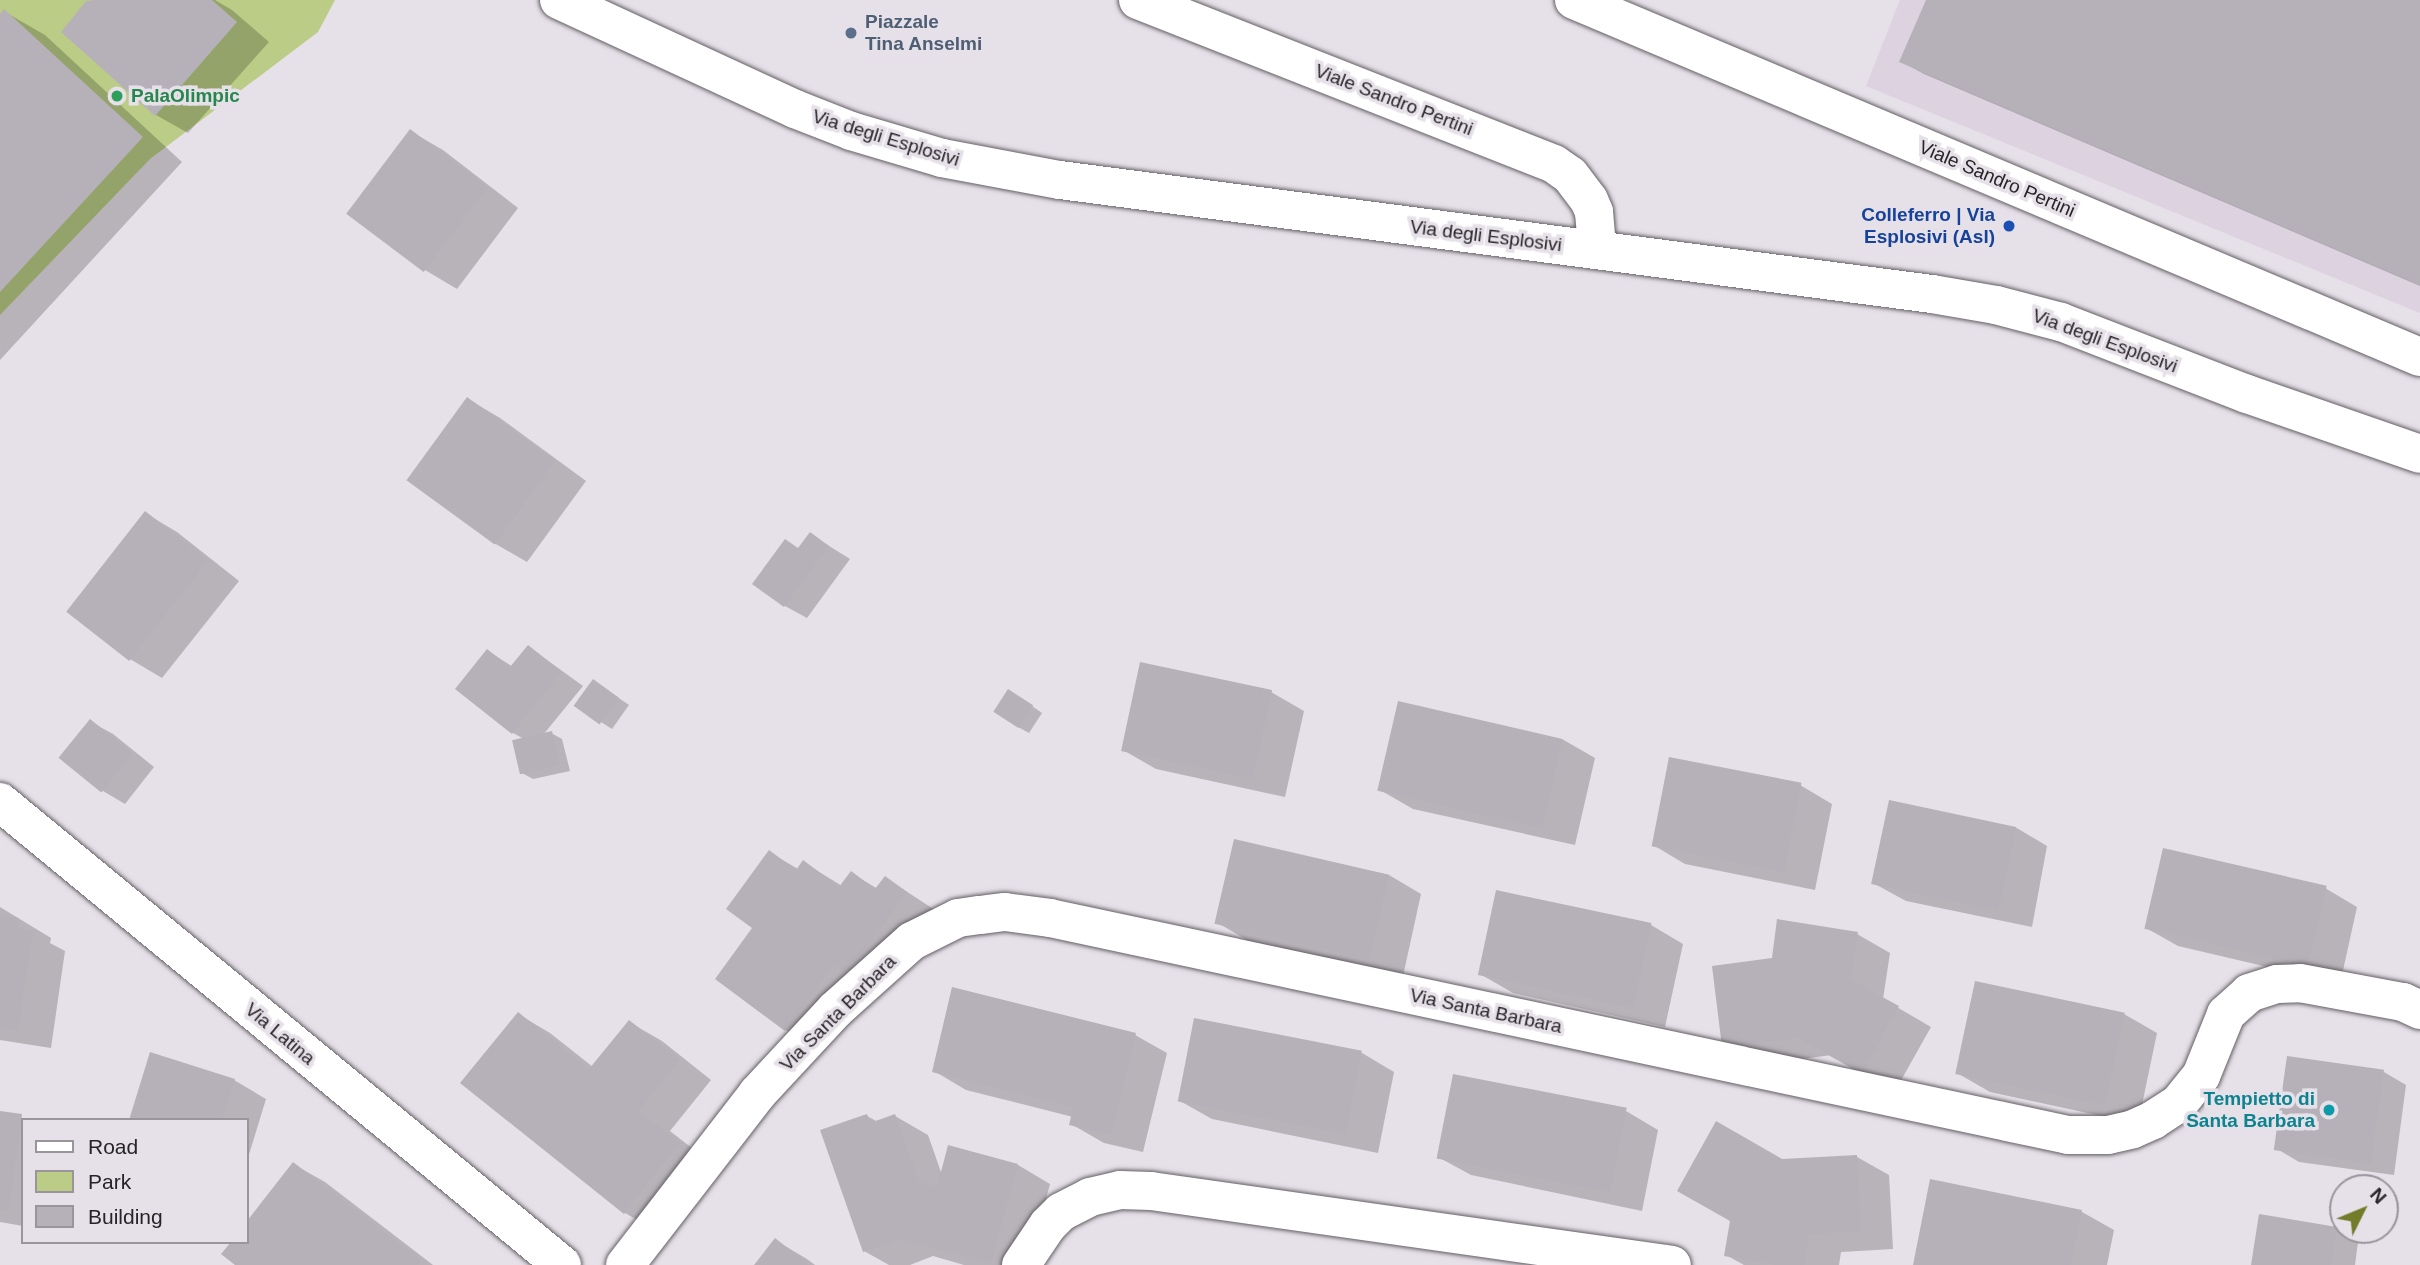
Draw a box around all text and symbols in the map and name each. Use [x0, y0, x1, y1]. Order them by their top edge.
place label: Piazzale Tina Anselmi [865, 11, 983, 55]
marker: Piazzale Tina Anselmi [843, 25, 859, 41]
street label: Viale Sandro Pertini [1312, 59, 1476, 141]
place label: PalaOlimpic [131, 85, 240, 107]
marker: PalaOlimpic [109, 88, 125, 104]
street label: Via degli Esplosivi [810, 105, 962, 171]
street label: Viale Sandro Pertini [1915, 136, 2079, 222]
place label: Colleferro | Via Esplosivi (Asl) [1861, 204, 1995, 248]
street label: Via degli Esplosivi [1409, 215, 1563, 257]
marker: Colleferro | Via Esplosivi (Asl) [2001, 218, 2017, 234]
street label: Via degli Esplosivi [2029, 304, 2181, 378]
street label: Via Santa Barbara [775, 950, 901, 1076]
street label: Via Santa Barbara [1408, 984, 1564, 1038]
street label: Via Latina [240, 998, 320, 1070]
place label: Tempietto di Santa Barbara [2186, 1088, 2315, 1132]
marker: Tempietto di Santa Barbara [2321, 1102, 2337, 1118]
legend [21, 1118, 248, 1244]
text: Road [88, 1135, 138, 1158]
text: Park [88, 1170, 131, 1193]
north arrow [2329, 1174, 2399, 1244]
text: N [2366, 1184, 2391, 1208]
text: Building [88, 1205, 163, 1228]

